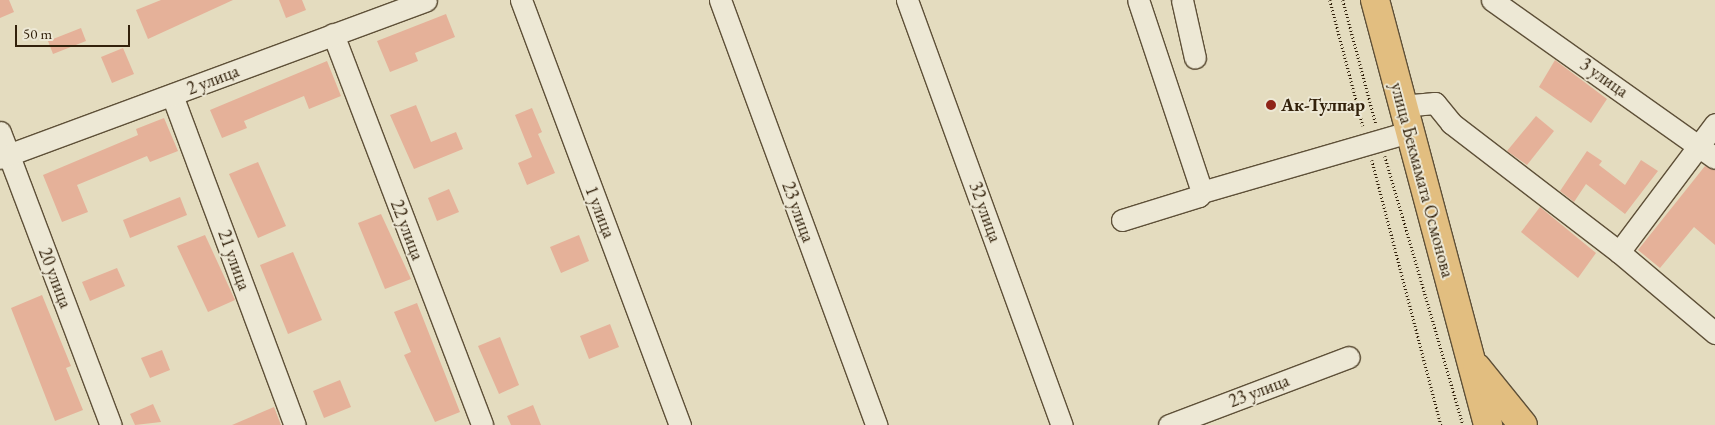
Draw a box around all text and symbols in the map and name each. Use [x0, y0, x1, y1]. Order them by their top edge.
scale bar [18, 15, 132, 47]
text: 50 m [23, 24, 52, 43]
street label: 3 улица [1576, 54, 1632, 102]
street label: 2 улица [184, 60, 242, 100]
street label: улица Бекмамата Осмонова [1386, 80, 1458, 280]
place label: Ак-Тулпар [1281, 94, 1365, 116]
marker: Ак-Тулпар [1265, 99, 1277, 111]
street label: 23 улица [777, 179, 819, 245]
street label: 32 улица [964, 179, 1006, 245]
street label: 1 улица [580, 183, 620, 241]
street label: 22 улица [386, 197, 428, 263]
street label: 21 улица [213, 227, 255, 293]
street label: 20 улица [34, 245, 76, 311]
street label: 23 улица [1226, 370, 1292, 412]

